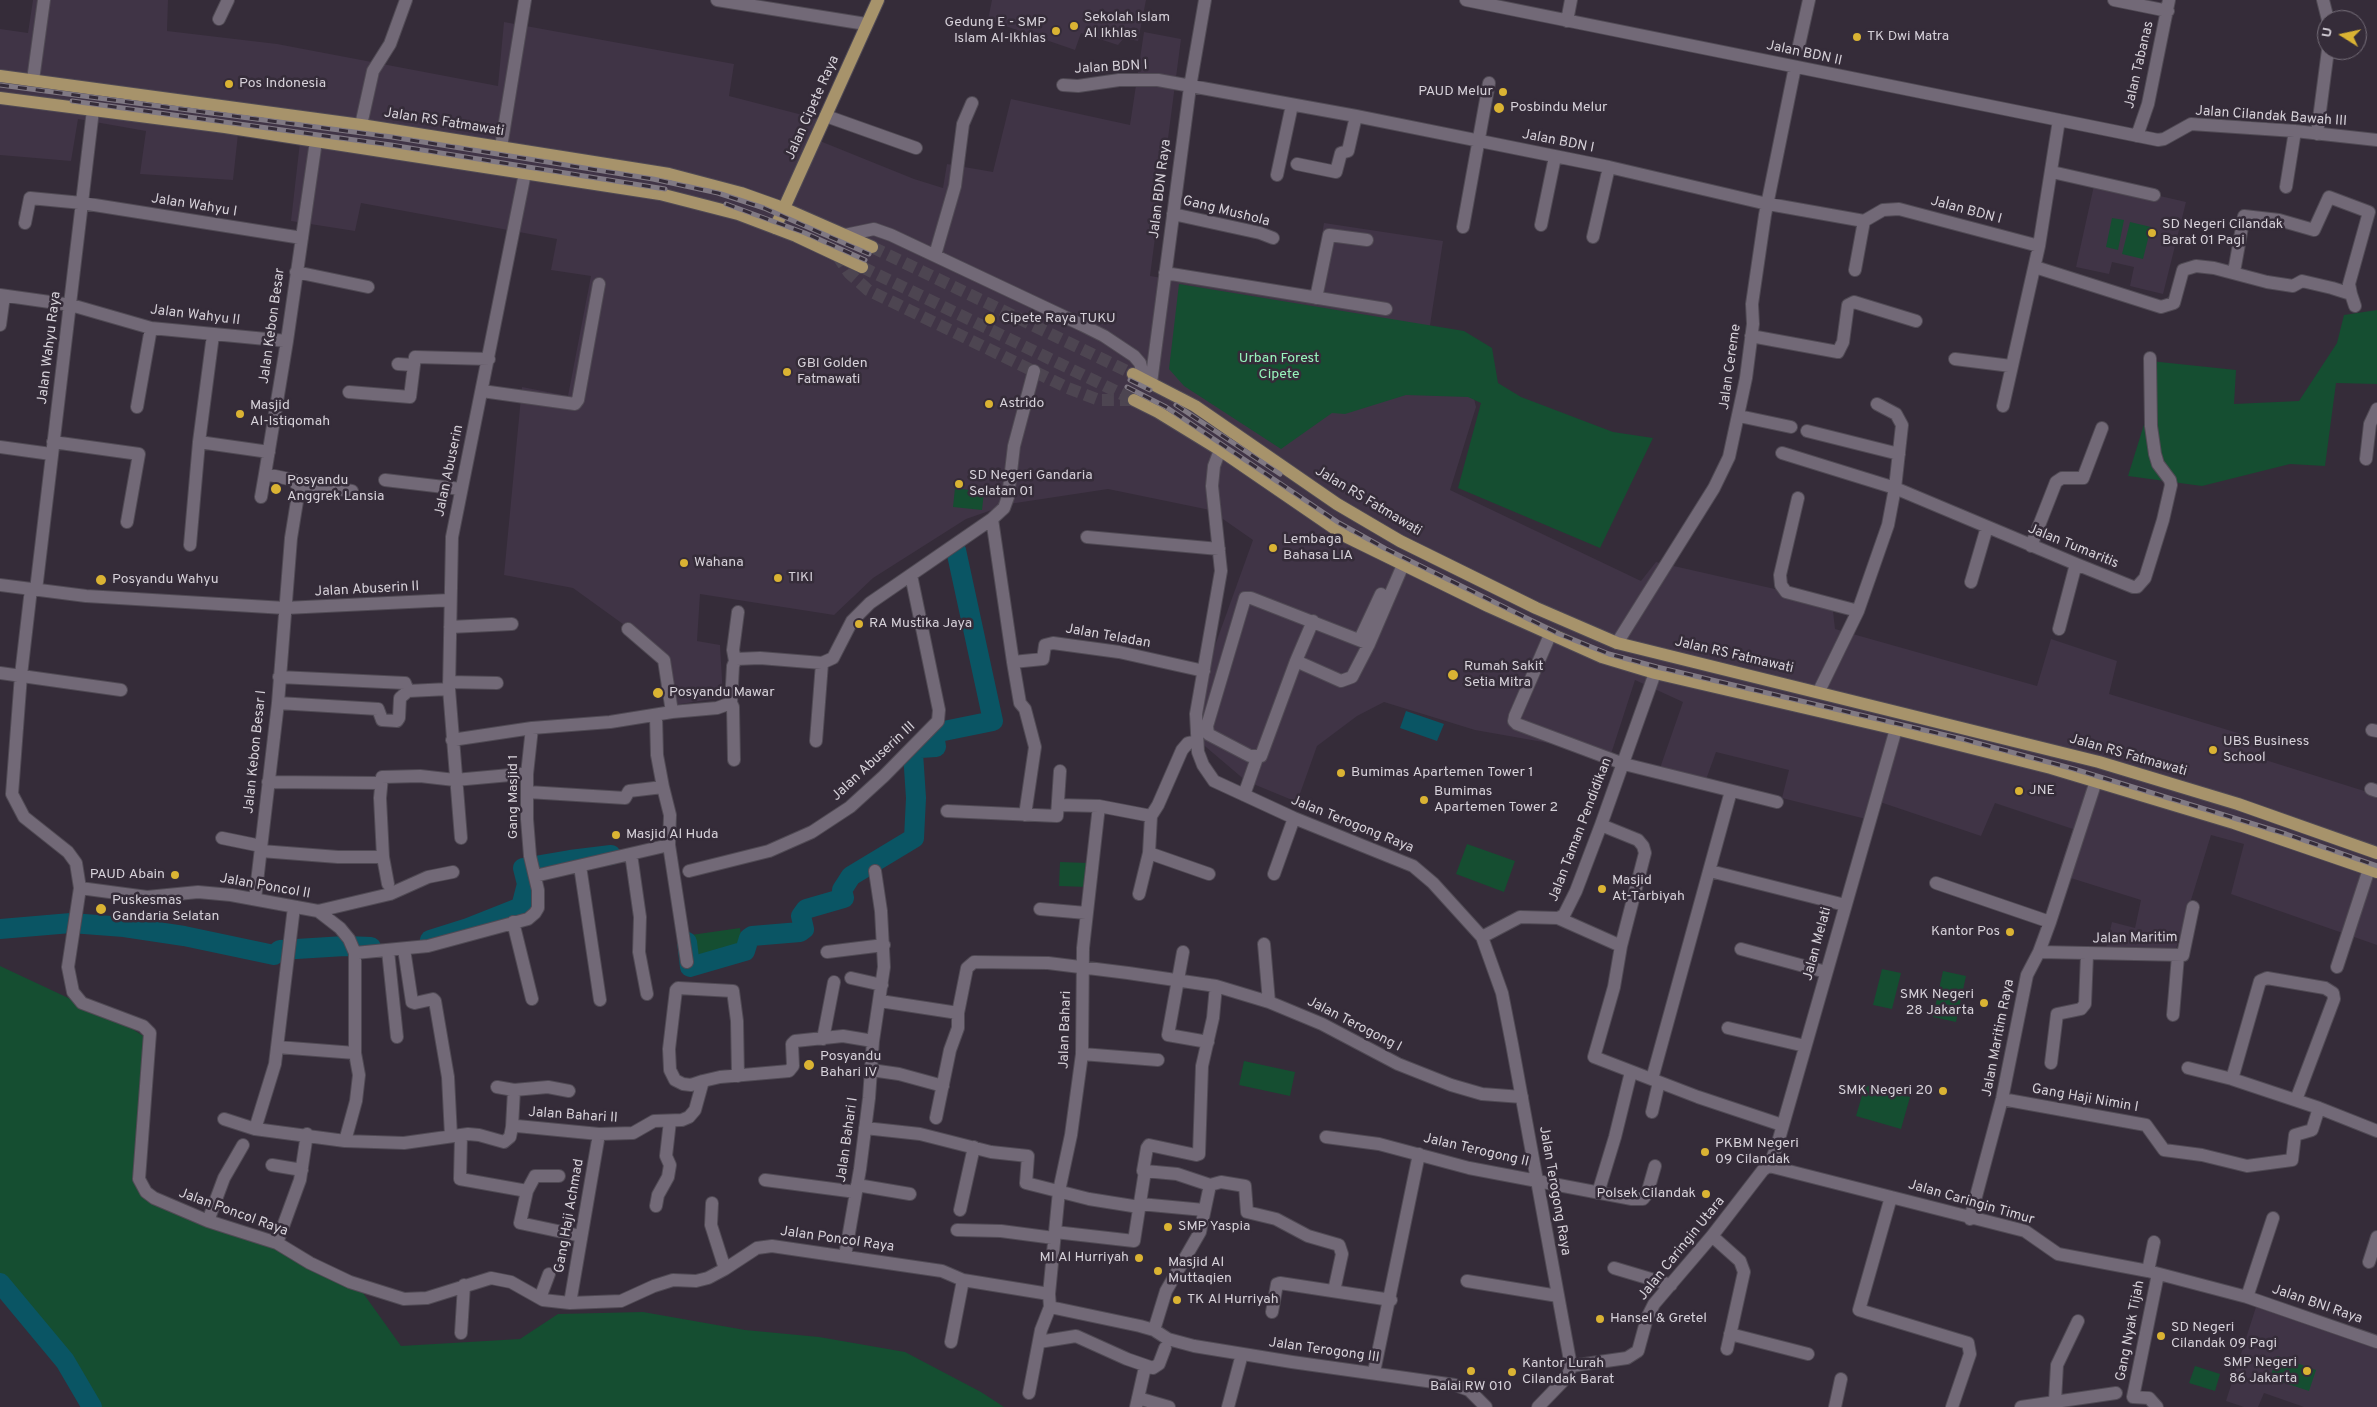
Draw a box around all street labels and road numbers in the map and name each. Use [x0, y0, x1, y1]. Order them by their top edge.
street label: Jalan Tabanas [2122, 20, 2158, 110]
street label: Jalan BDN II [1765, 38, 1843, 70]
street label: Jalan Cipete Raya [782, 53, 844, 163]
street label: Jalan BDN I [1074, 58, 1148, 78]
street label: Jalan Cilandak Bawah III [2195, 103, 2347, 131]
street label: Jalan RS Fatmawati [383, 105, 505, 141]
street label: Jalan BDN I [1520, 127, 1596, 157]
street label: Jalan BDN Raya [1147, 138, 1175, 240]
street label: Jalan Wahyu I [150, 191, 238, 221]
street label: Gang Mushola [1181, 193, 1271, 231]
street label: Jalan BDN I [1928, 193, 2004, 229]
street label: Jalan Kebon Besar [257, 267, 289, 385]
street label: Jalan Wahyu Raya [35, 291, 65, 405]
street label: Jalan Wahyu II [149, 302, 241, 330]
street label: Jalan Cereme [1717, 323, 1745, 411]
street label: Jalan Abuserin [432, 423, 468, 519]
street label: Jalan RS Fatmawati [1312, 464, 1424, 540]
street label: Jalan Tumaritis [2025, 521, 2121, 573]
street label: Jalan Abuserin II [314, 579, 420, 601]
street label: Jalan Teladan [1064, 621, 1152, 653]
street label: Jalan RS Fatmawati [1673, 634, 1795, 678]
street label: Jalan Kebon Besar I [241, 689, 271, 815]
street label: Jalan Abuserin III [829, 719, 919, 805]
street label: Jalan RS Fatmawati [2067, 731, 2189, 781]
street label: Gang Masjid 1 [506, 755, 522, 839]
street label: Jalan Taman Pendidikan [1546, 756, 1616, 904]
street label: Jalan Terogong Raya [1288, 793, 1416, 857]
street label: Jalan Poncol II [218, 871, 312, 903]
street label: Jalan Melati [1800, 905, 1836, 983]
street label: Jalan Maritim [2092, 930, 2178, 948]
street label: Jalan Maritim Raya [1979, 978, 2019, 1098]
street label: Jalan Bahari [1056, 990, 1076, 1070]
street label: Jalan Terogong I [1304, 994, 1404, 1056]
street label: Gang Haji Nimin I [2030, 1081, 2140, 1117]
street label: Jalan Bahari I [834, 1096, 862, 1184]
street label: Jalan Bahari II [528, 1104, 618, 1128]
street label: Jalan Terogong Raya [1534, 1125, 1574, 1257]
street label: Jalan Terogong II [1422, 1131, 1530, 1171]
street label: Gang Haji Achmad [552, 1158, 588, 1274]
street label: Jalan Caringin Timur [1906, 1177, 2036, 1229]
street label: Jalan Poncol Raya [176, 1185, 290, 1241]
street label: Jalan Caringin Utara [1635, 1194, 1729, 1304]
street label: Jalan Poncol Raya [779, 1224, 895, 1256]
street label: Gang Nyak Tijah [2113, 1279, 2149, 1383]
street label: Jalan BNI Raya [2270, 1282, 2364, 1328]
street label: Jalan Terogong III [1268, 1335, 1380, 1367]

